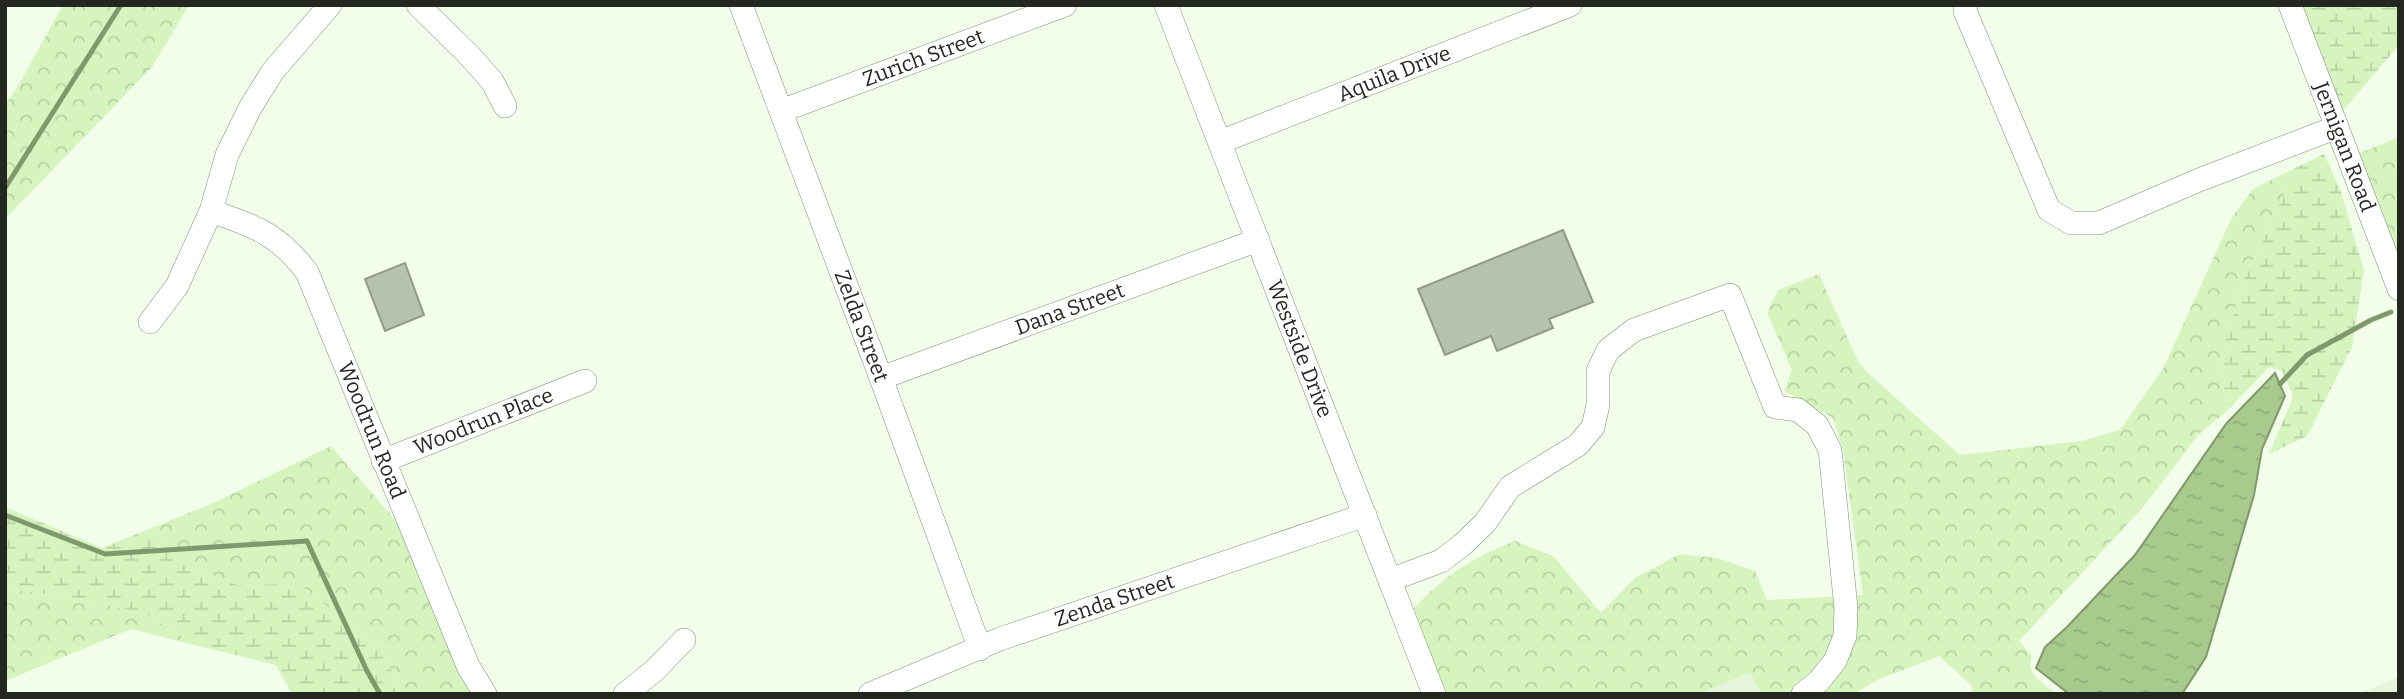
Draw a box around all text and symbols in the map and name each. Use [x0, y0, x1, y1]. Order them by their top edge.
street label: Zurich Street [859, 23, 988, 92]
street label: Aquila Drive [1334, 40, 1454, 108]
street label: Jernigan Road [2307, 78, 2381, 215]
street label: Zelda Street [829, 267, 894, 386]
street label: Dana Street [1012, 277, 1128, 341]
street label: Westside Drive [1261, 277, 1338, 421]
street label: Woodrun Road [332, 358, 411, 503]
street label: Woodrun Place [410, 382, 557, 461]
street label: Zenda Street [1051, 568, 1178, 633]

